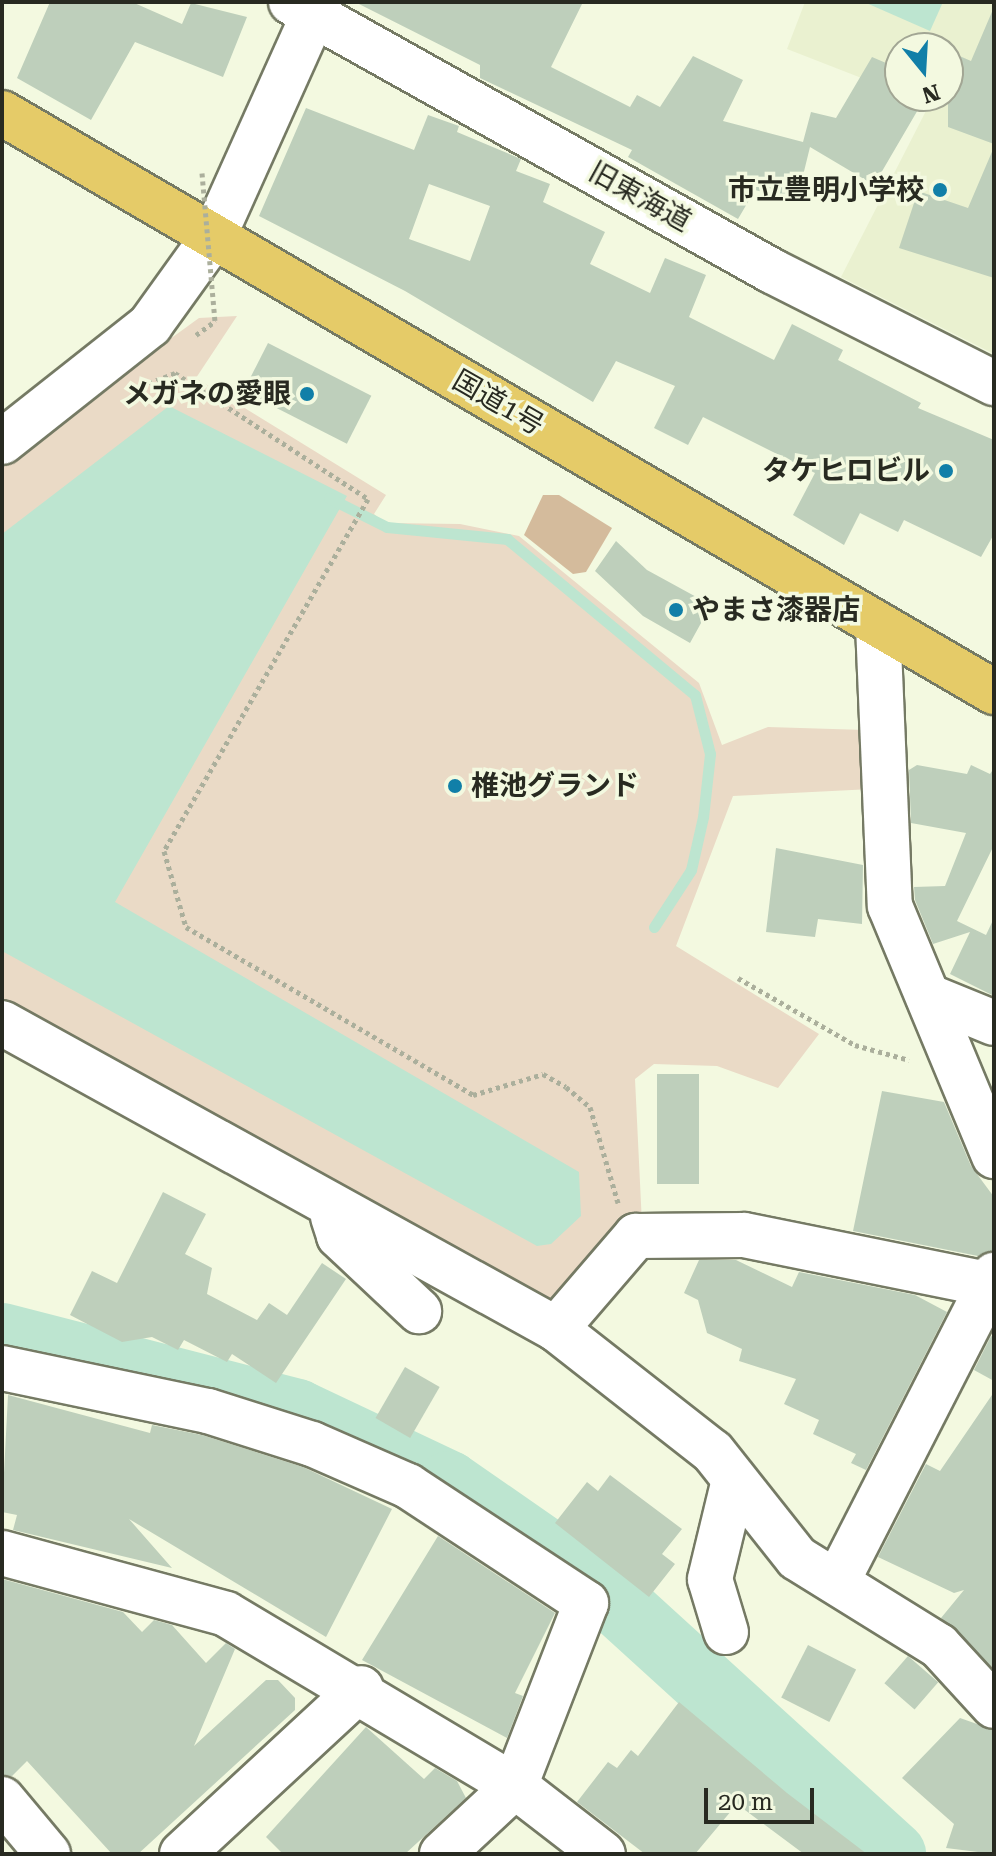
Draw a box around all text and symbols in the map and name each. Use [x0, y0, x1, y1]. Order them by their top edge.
north arrow [884, 32, 964, 112]
text: N [919, 79, 943, 108]
street label: 旧東海道 [583, 155, 697, 239]
place label: 市立豊明小学校 [728, 173, 924, 207]
marker: 市立豊明小学校 [931, 181, 949, 199]
street label: 国道1号 [446, 364, 550, 442]
place label: メガネの愛眼 [123, 377, 291, 411]
marker: メガネの愛眼 [298, 385, 316, 403]
place label: タケヒロビル [762, 454, 930, 488]
marker: タケヒロビル [937, 462, 955, 480]
place label: やまさ漆器店 [692, 593, 860, 627]
marker: やまさ漆器店 [667, 601, 685, 619]
place label: 椎池グランド [471, 769, 639, 803]
marker: 椎池グランド [446, 777, 464, 795]
scale bar [708, 1772, 818, 1822]
text: 20 m [718, 1788, 773, 1816]

